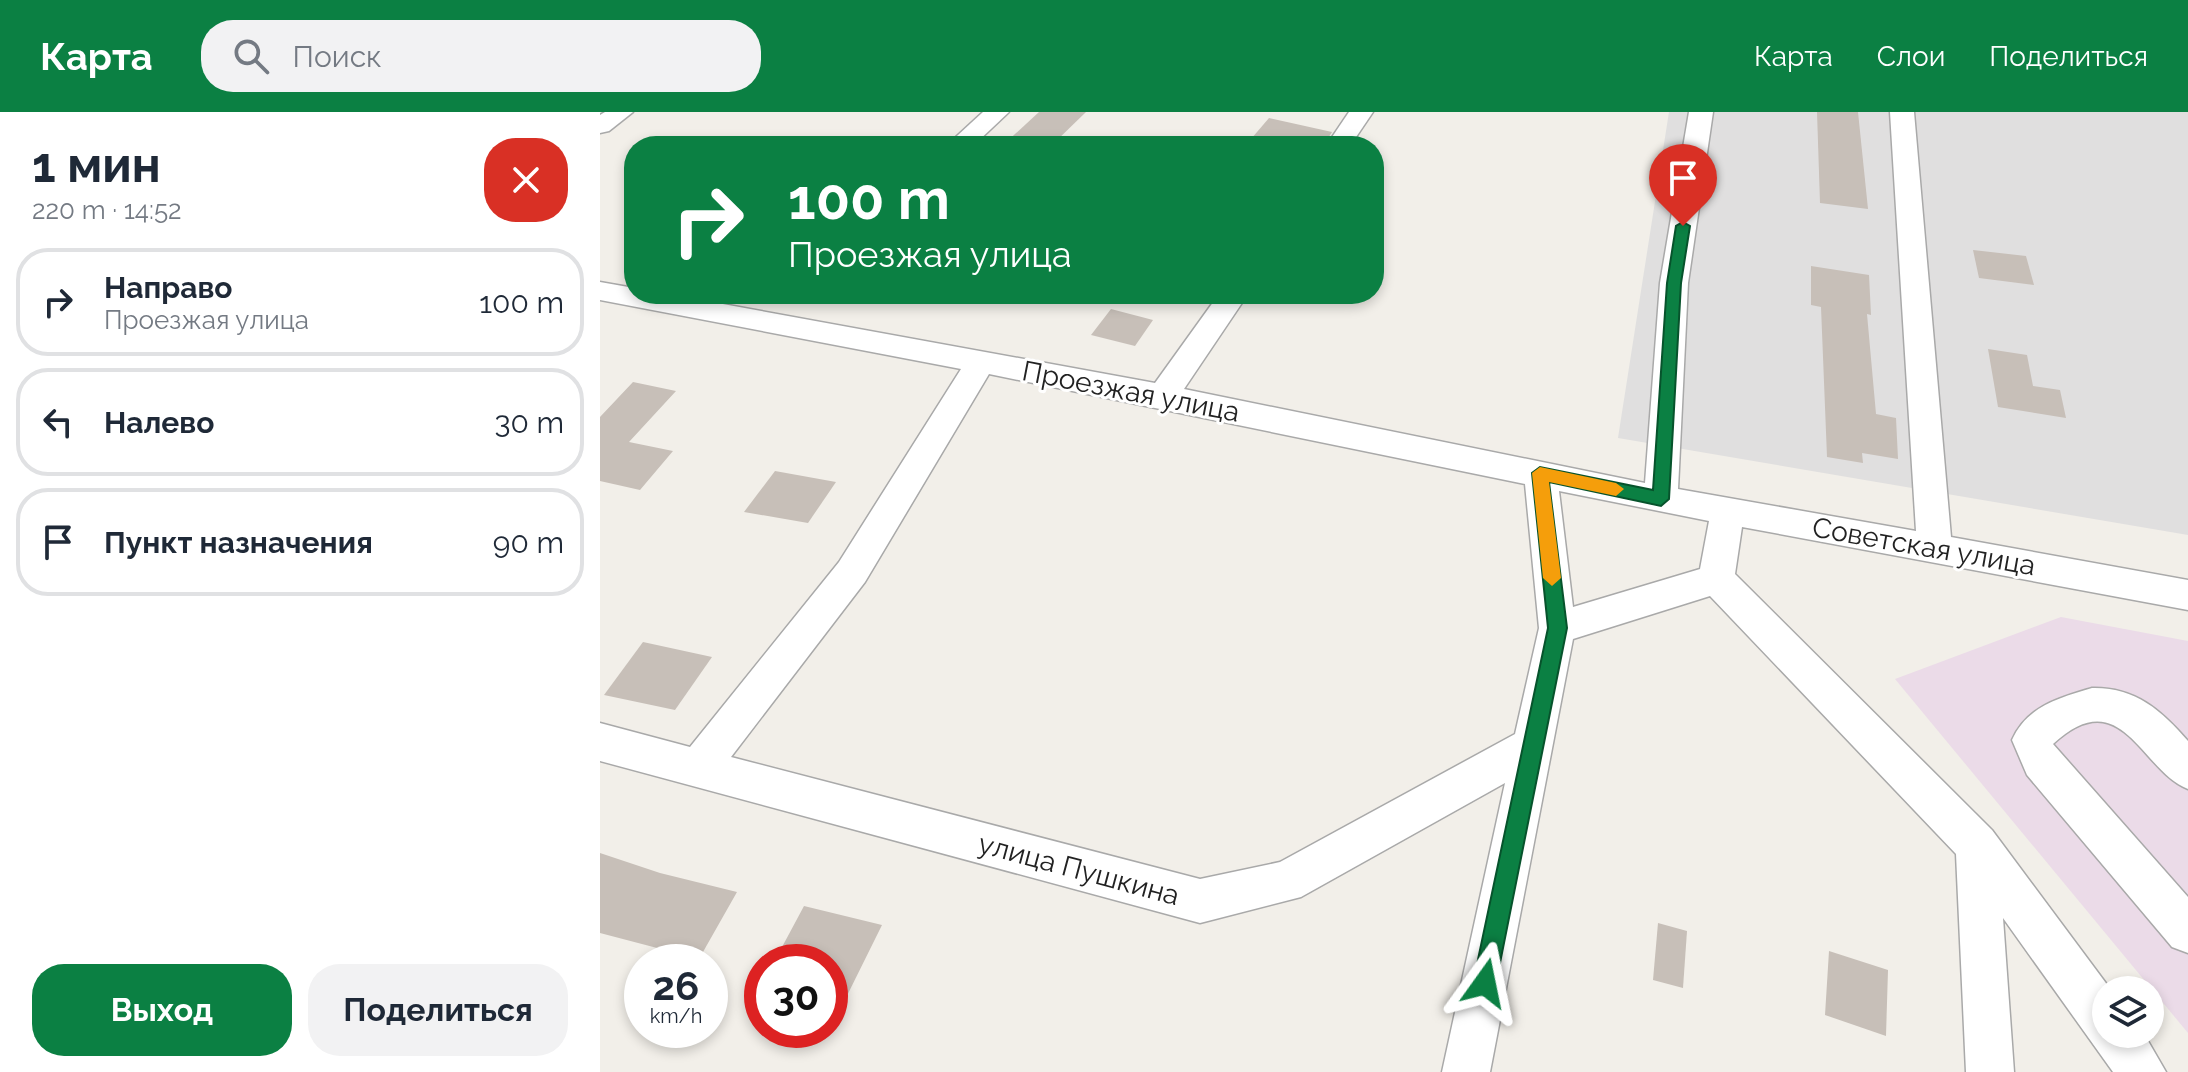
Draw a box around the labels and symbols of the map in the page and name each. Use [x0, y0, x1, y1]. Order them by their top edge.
pin [1649, 144, 1717, 226]
street label: Проезжая улица [1019, 354, 1242, 429]
street label: Советская улица [1810, 511, 2038, 582]
street label: улица Пушкина [975, 827, 1183, 912]
position arrow [1443, 941, 1527, 1025]
speed limit sign: 30 [744, 944, 848, 1048]

